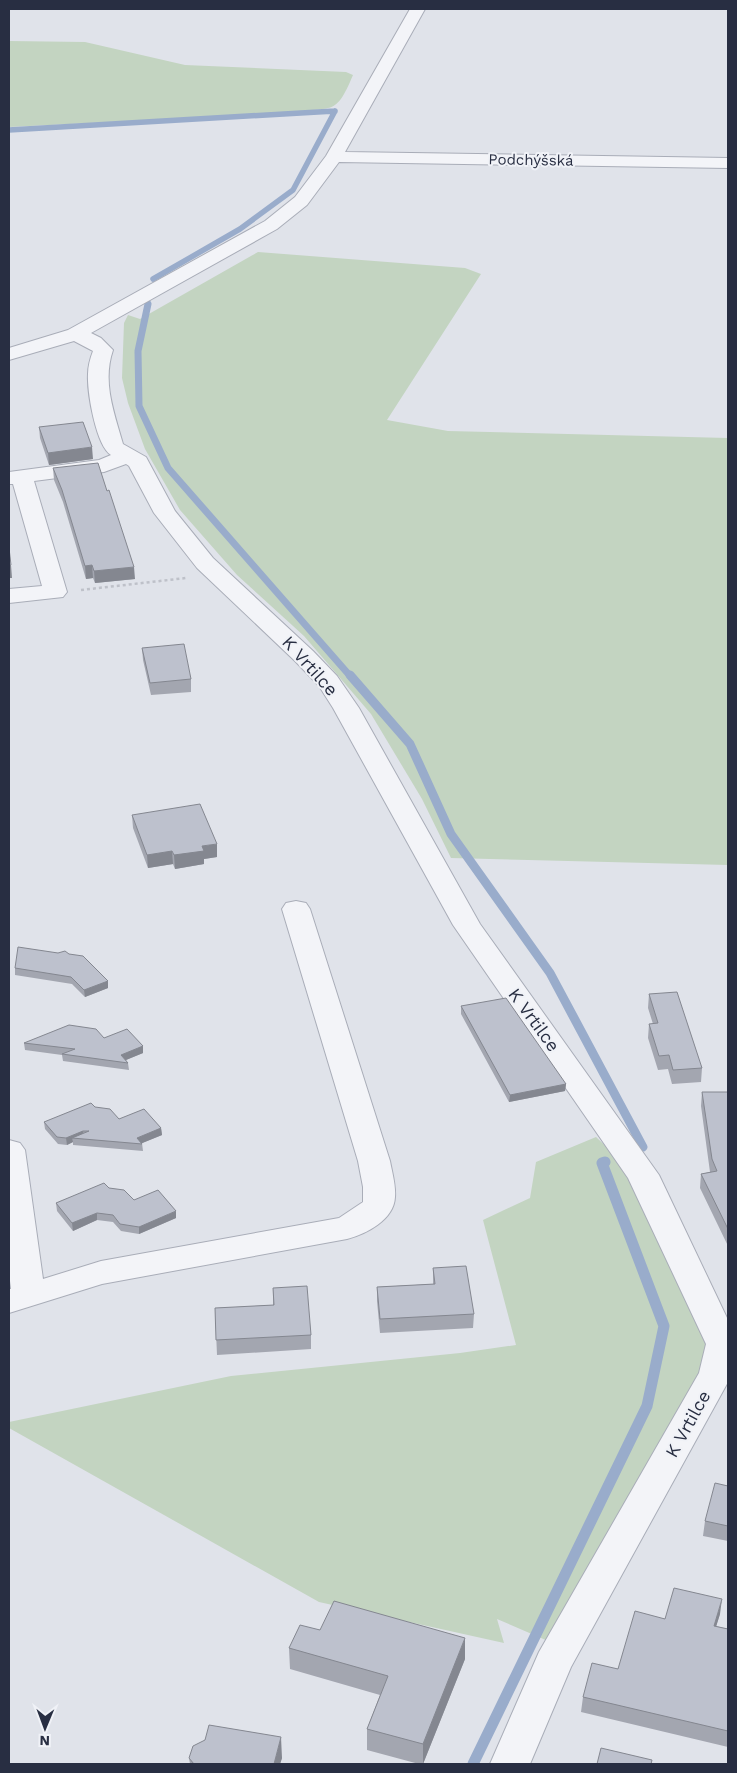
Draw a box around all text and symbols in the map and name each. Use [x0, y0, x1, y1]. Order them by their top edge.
street label: Podchýšská [488, 150, 574, 170]
street label: K Vrtilce [278, 631, 343, 700]
street label: K Vrtilce [504, 984, 564, 1056]
street label: K Vrtilce [661, 1387, 715, 1461]
north arrow [20, 1703, 70, 1753]
text: N [39, 1733, 50, 1749]

